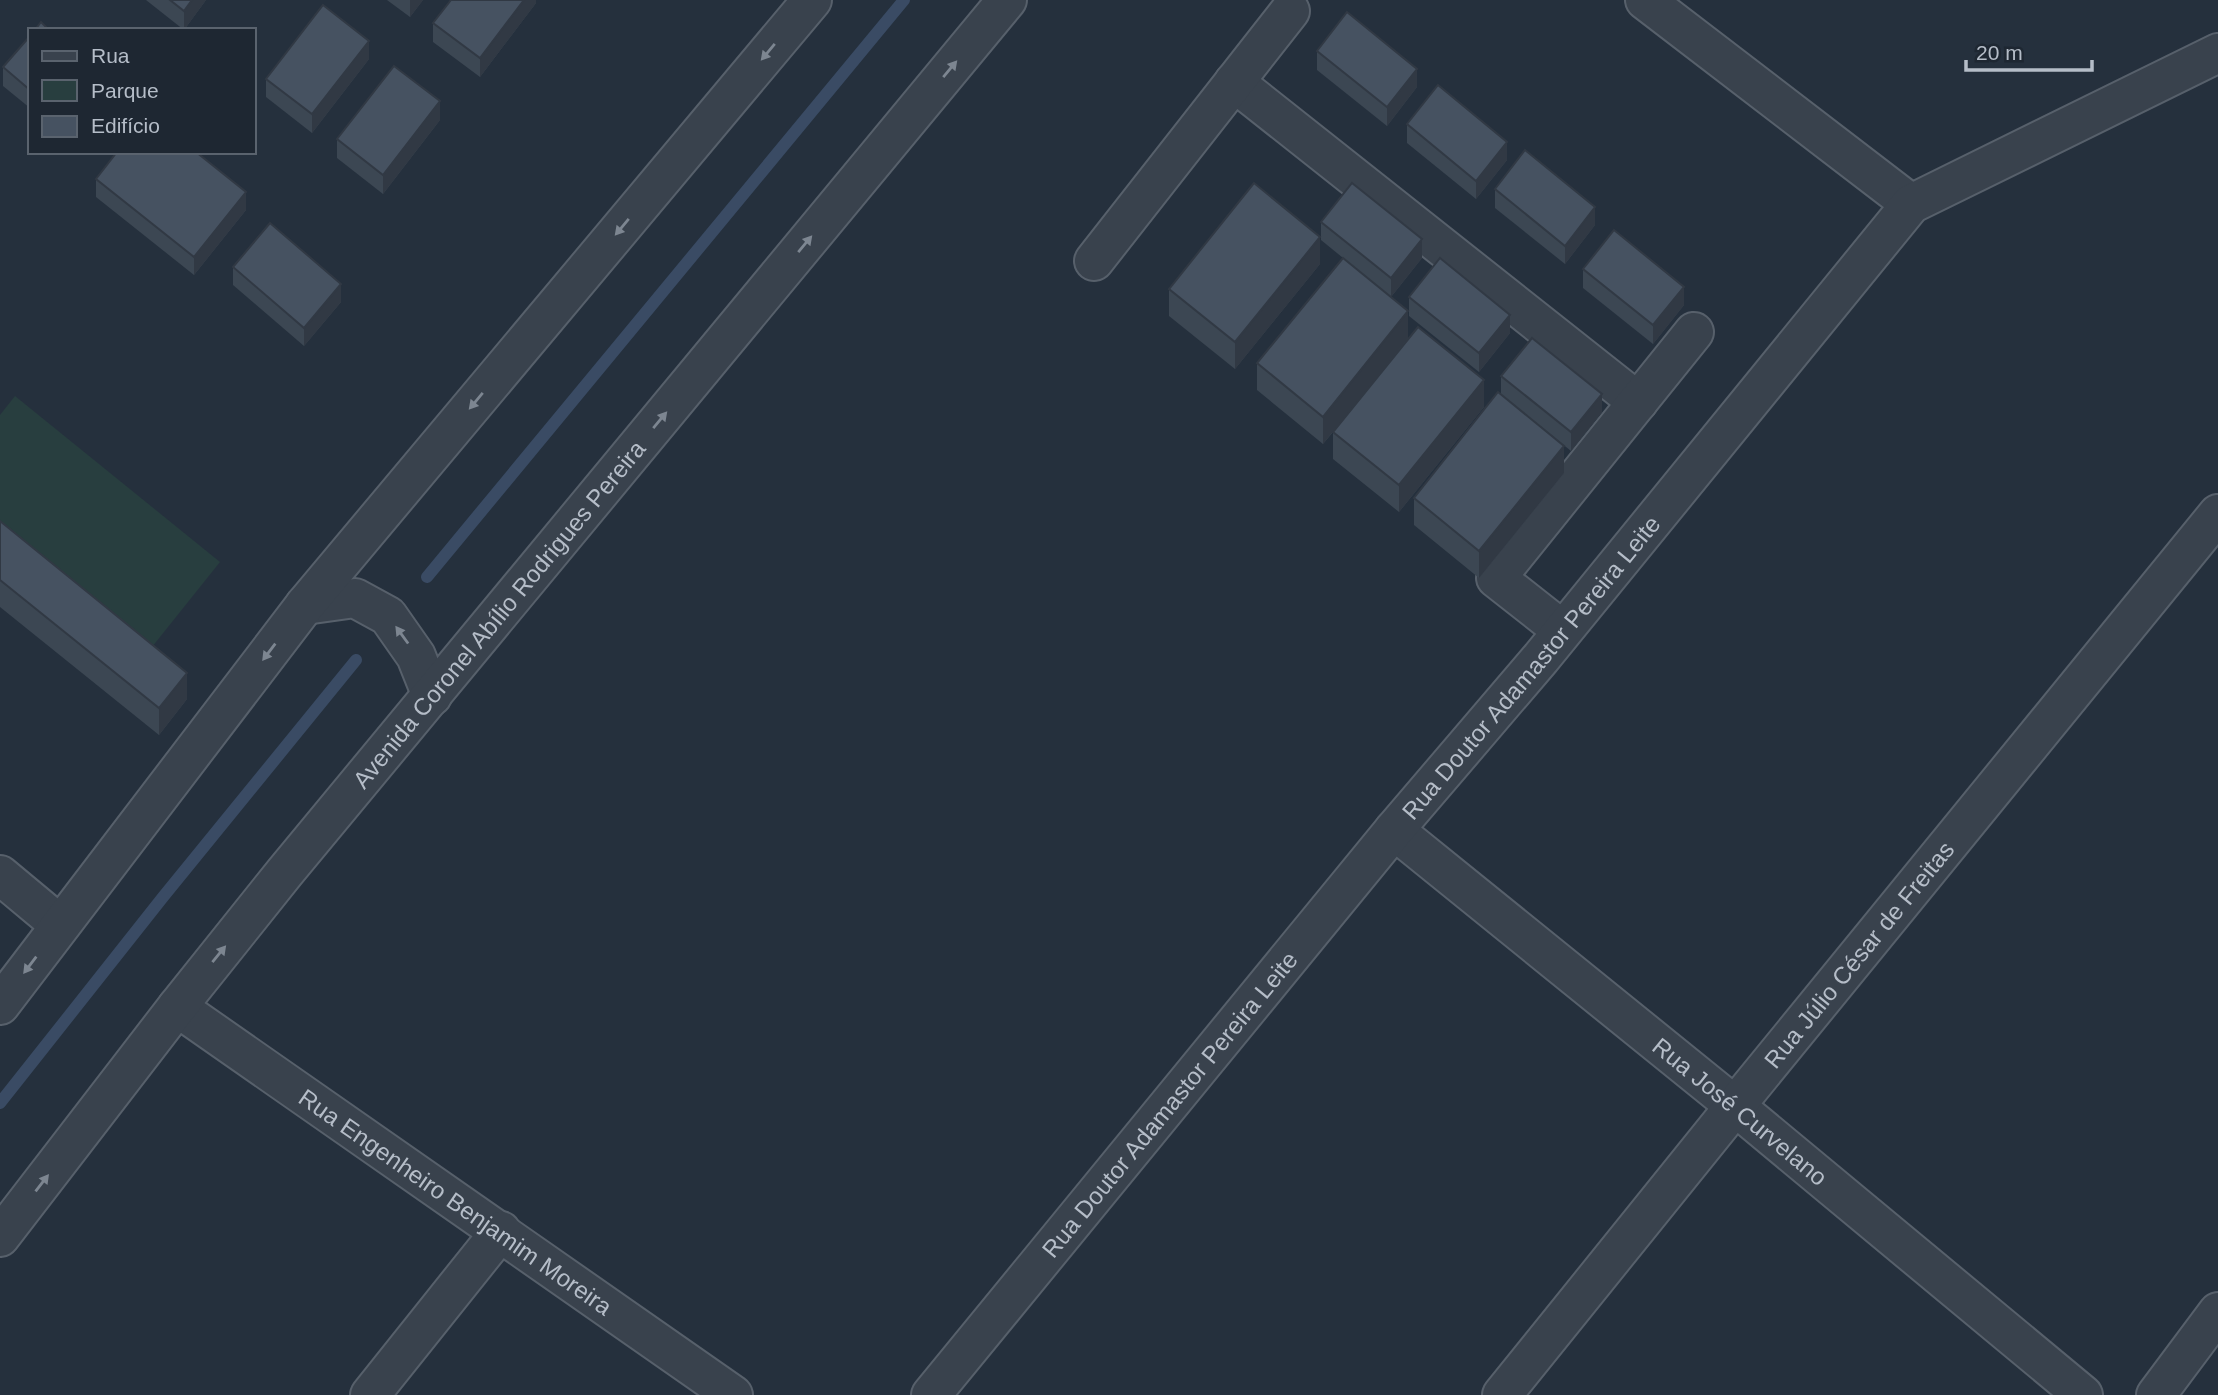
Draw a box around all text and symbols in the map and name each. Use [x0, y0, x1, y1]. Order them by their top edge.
legend [28, 28, 256, 154]
scale bar [1966, 28, 2092, 72]
text: 20 m [1976, 41, 2023, 64]
one-way arrow [761, 43, 776, 61]
text: Rua [91, 44, 130, 67]
one-way arrow [942, 60, 957, 77]
text: Parque [91, 79, 159, 102]
text: Edifício [91, 114, 160, 137]
one-way arrow [615, 218, 630, 235]
one-way arrow [797, 236, 812, 253]
one-way arrow [469, 392, 484, 409]
one-way arrow [652, 411, 667, 428]
street label: Avenida Coronel Abílio Rodrigues Pereira [347, 434, 651, 793]
street label: Rua Doutor Adamastor Pereira Leite [1396, 510, 1665, 824]
one-way arrow [395, 626, 409, 644]
one-way arrow [263, 643, 277, 661]
street label: Rua Júlio César de Freitas [1758, 836, 1959, 1073]
one-way arrow [212, 946, 227, 964]
street label: Rua Doutor Adamastor Pereira Leite [1036, 946, 1302, 1262]
one-way arrow [24, 956, 38, 974]
street label: Rua José Curvelano [1648, 1032, 1833, 1191]
street label: Rua Engenheiro Benjamim Moreira [294, 1083, 618, 1320]
one-way arrow [34, 1174, 48, 1192]

